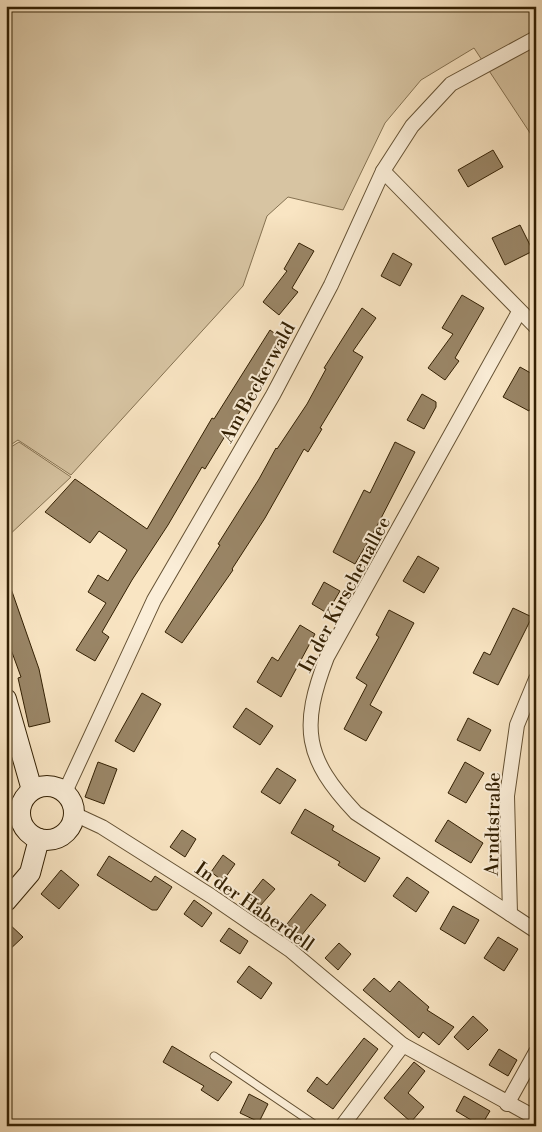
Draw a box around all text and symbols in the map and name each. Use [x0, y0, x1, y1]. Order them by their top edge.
street label: Am Beckerwald [214, 318, 301, 448]
street label: In der Kirschenallee [294, 512, 396, 677]
street label: Arndtstraße [480, 772, 506, 877]
street label: In der Haberdell [190, 857, 319, 957]

